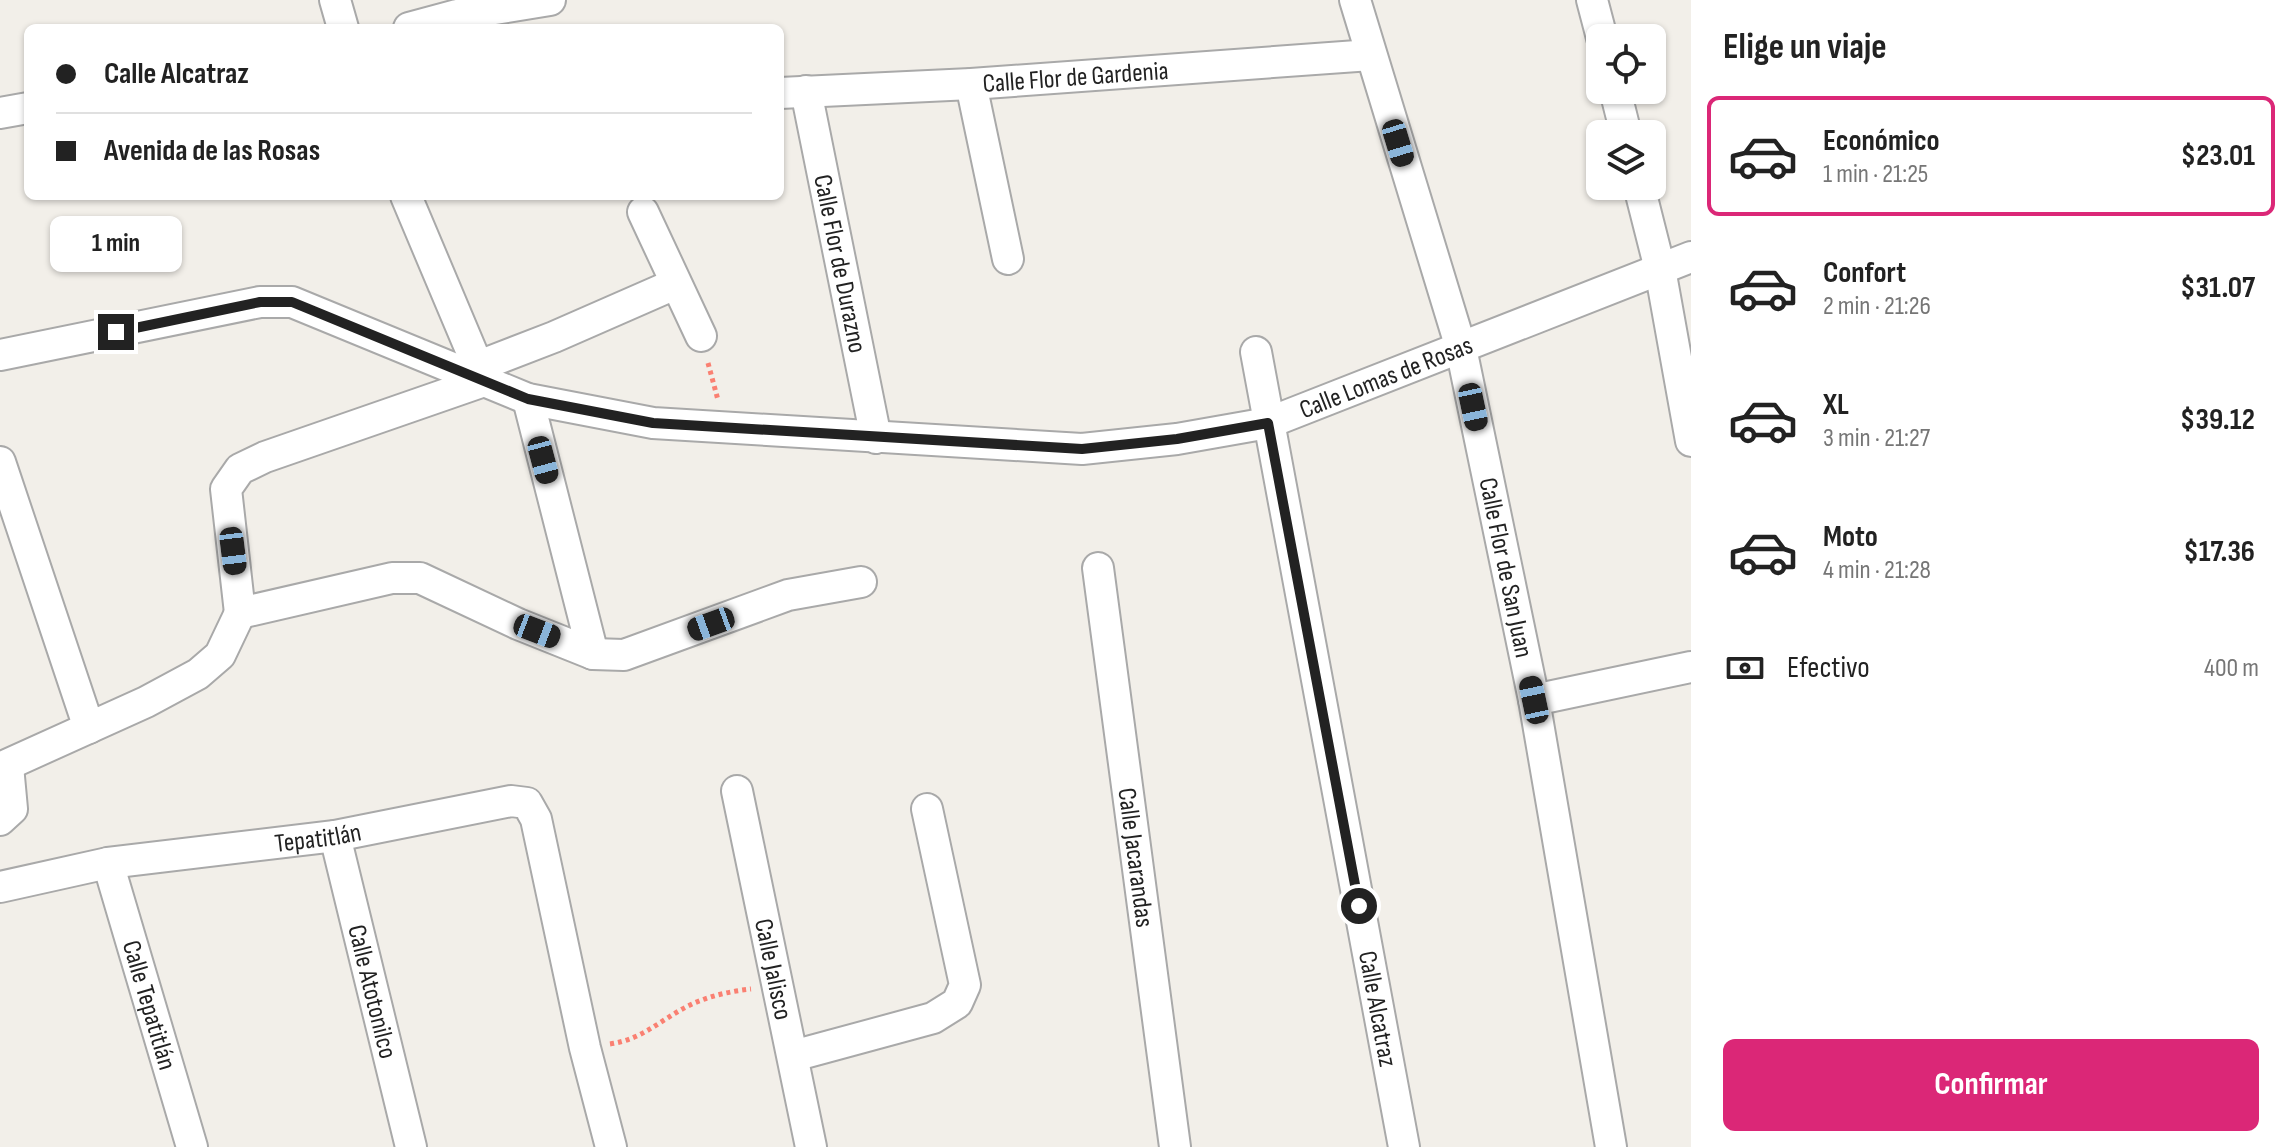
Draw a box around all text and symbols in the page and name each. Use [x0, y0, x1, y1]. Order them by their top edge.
map controls [1586, 24, 1666, 200]
button: locate [1586, 24, 1666, 104]
text: Elige un viaje [1723, 26, 1887, 69]
text: Calle Alcatraz [104, 56, 249, 92]
street label: Calle Flor de Gardenia [982, 56, 1170, 100]
car [1380, 117, 1416, 169]
button: layers [1586, 120, 1666, 200]
icon: car [1727, 120, 1799, 192]
text: Económico [1823, 123, 1940, 159]
text: Avenida de las Rosas [104, 133, 320, 169]
text: $23.01 [2181, 138, 2255, 174]
text: 1 min · 21:25 [1823, 159, 1928, 190]
street label: Calle Flor de Durazno [806, 172, 872, 356]
callout: 1 min [50, 216, 182, 272]
text: 1 min [92, 228, 140, 259]
icon: car [1727, 252, 1799, 324]
text: Confort [1823, 255, 1906, 291]
text: $31.07 [2180, 270, 2255, 306]
text: 2 min · 21:26 [1823, 291, 1931, 322]
route end [98, 314, 134, 350]
street label: Calle Lomas de Rosas [1295, 330, 1477, 426]
car [1456, 381, 1490, 433]
icon: car [1727, 384, 1799, 456]
text: XL [1823, 387, 1849, 423]
text: $39.12 [2180, 402, 2255, 438]
text: 3 min · 21:27 [1823, 423, 1930, 454]
car [525, 434, 561, 486]
street label: Calle Flor de San Juan [1471, 475, 1539, 661]
icon: car [1727, 516, 1799, 588]
text: Moto [1823, 519, 1878, 555]
car [218, 526, 248, 576]
text: $17.36 [2183, 534, 2255, 570]
text: 4 min · 21:28 [1823, 555, 1931, 586]
car [684, 605, 738, 643]
car [510, 611, 564, 651]
icon: cash [1723, 646, 1767, 690]
text: Efectivo [1787, 650, 1870, 686]
text: 400 m [2204, 653, 2259, 684]
car [1517, 674, 1551, 726]
street label: Calle Jacarandas [1110, 786, 1160, 929]
street label: Tepatitlán [273, 817, 364, 860]
route start [1341, 888, 1377, 924]
street label: Calle Jalisco [747, 916, 798, 1023]
street label: Calle Atotonilco [340, 922, 403, 1062]
street label: Calle Tepatitlán [115, 937, 182, 1074]
street label: Calle Alcatraz [1351, 949, 1403, 1069]
button: Confirmar [1723, 1039, 2259, 1131]

